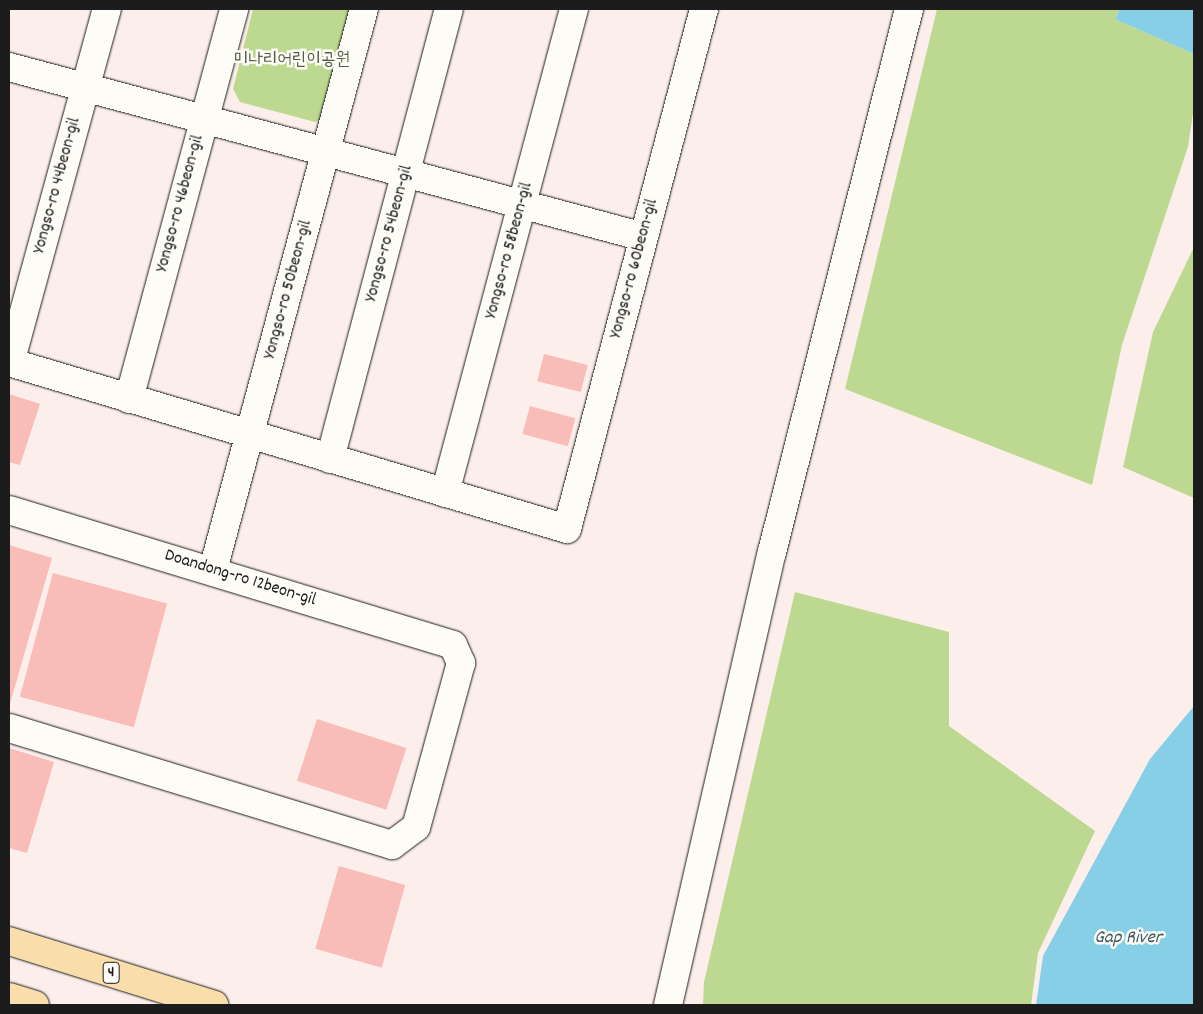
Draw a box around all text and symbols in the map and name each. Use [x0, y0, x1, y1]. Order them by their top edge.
park label: 미나리어린이공원 [234, 50, 350, 72]
street label: Yongso-ro 44beon-gil [29, 116, 87, 256]
street label: Yongso-ro 46beon-gil [152, 133, 210, 275]
street label: Yongso-ro 54beon-gil [361, 163, 419, 305]
street label: Yongso-ro 58beon-gil [481, 180, 539, 322]
street label: Yongso-ro 60beon-gil [606, 197, 664, 341]
street label: Yongso-ro 50beon-gil [260, 218, 318, 362]
street label: Doandong-ro 12beon-gil [162, 546, 318, 612]
water label: Gap River [1094, 928, 1162, 950]
road number: 4 [102, 960, 120, 986]

